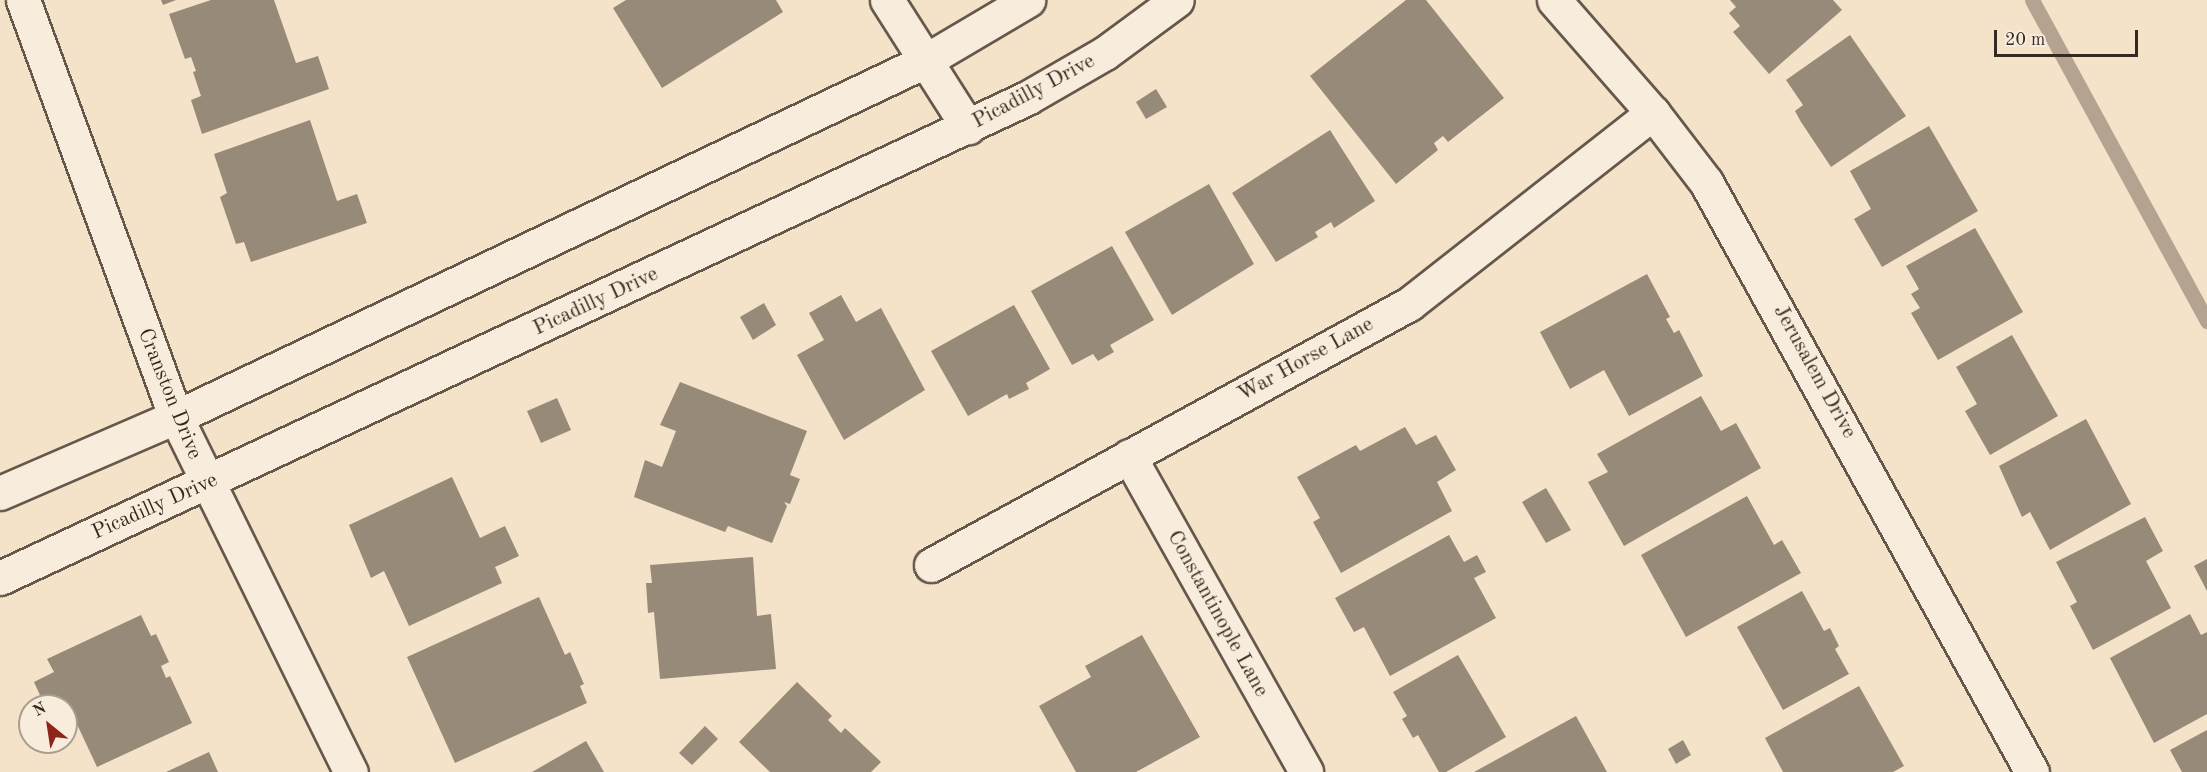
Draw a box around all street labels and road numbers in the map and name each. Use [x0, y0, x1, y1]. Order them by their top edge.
street label: Picadilly Drive [969, 49, 1099, 135]
street label: Picadilly Drive [530, 262, 662, 342]
street label: Jerusalem Drive [1767, 301, 1861, 443]
street label: War Horse Lane [1234, 312, 1378, 408]
street label: Cranston Drive [131, 325, 207, 463]
street label: Picadilly Drive [88, 468, 222, 546]
street label: Constantinople Lane [1161, 526, 1273, 702]

